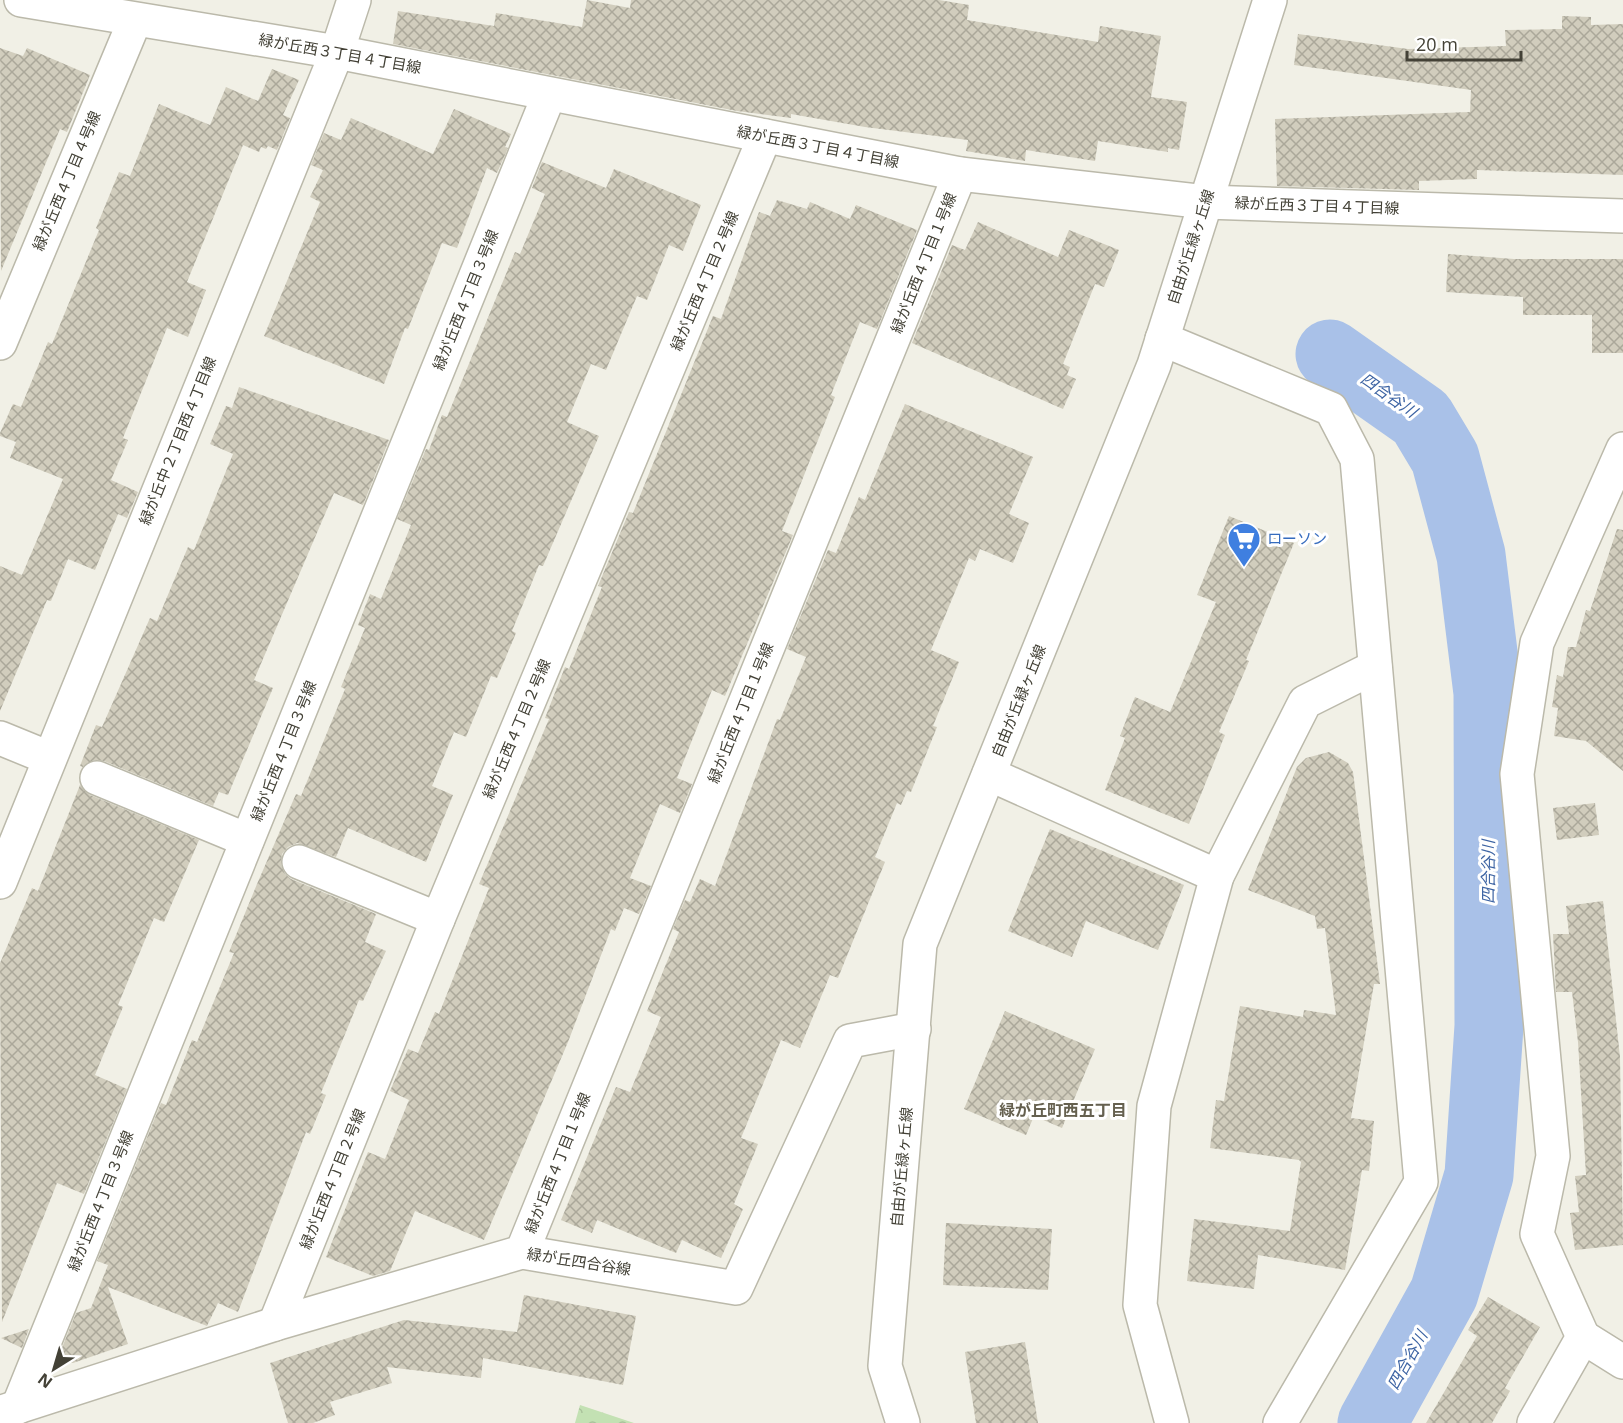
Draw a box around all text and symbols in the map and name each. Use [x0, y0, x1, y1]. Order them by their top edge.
scale bar [1407, 24, 1521, 62]
street label: 緑が丘西３丁目４丁目線 [257, 29, 423, 77]
text: 20 m [1416, 32, 1458, 56]
street label: 緑が丘西４丁目４号線 [28, 108, 105, 254]
street label: 緑が丘西３丁目４丁目線 [735, 120, 901, 172]
street label: 自由が丘緑ヶ丘線 [1162, 187, 1218, 307]
street label: 緑が丘西４丁目１号線 [886, 189, 960, 336]
street label: 緑が丘西３丁目４丁目線 [1234, 192, 1400, 218]
street label: 緑が丘西４丁目２号線 [666, 208, 743, 354]
street label: 緑が丘西４丁目３号線 [428, 226, 502, 373]
street label: 緑が丘中２丁目西４丁目線 [134, 353, 220, 528]
water label: 四合谷川 [1356, 368, 1423, 424]
supermarket icon: ローソン [1226, 521, 1262, 568]
place label: ローソン [1267, 528, 1327, 548]
street label: 緑が丘西４丁目１号線 [703, 639, 777, 786]
street label: 自由が丘緑ヶ丘線 [986, 641, 1050, 760]
street label: 緑が丘西４丁目２号線 [478, 656, 555, 802]
street label: 緑が丘西４丁目３号線 [246, 677, 320, 824]
water label: 四合谷川 [1477, 838, 1499, 904]
street label: 緑が丘西４丁目１号線 [520, 1089, 594, 1236]
district label: 緑が丘町西五丁目 [999, 1099, 1127, 1121]
street label: 緑が丘西４丁目２号線 [295, 1105, 369, 1252]
street label: 自由が丘緑ヶ丘線 [886, 1106, 916, 1228]
street label: 緑が丘西４丁目３号線 [63, 1127, 137, 1274]
street label: 緑が丘四合谷線 [526, 1243, 633, 1279]
water label: 四合谷川 [1382, 1325, 1433, 1393]
north arrow [24, 1339, 84, 1399]
text: N [33, 1368, 57, 1394]

